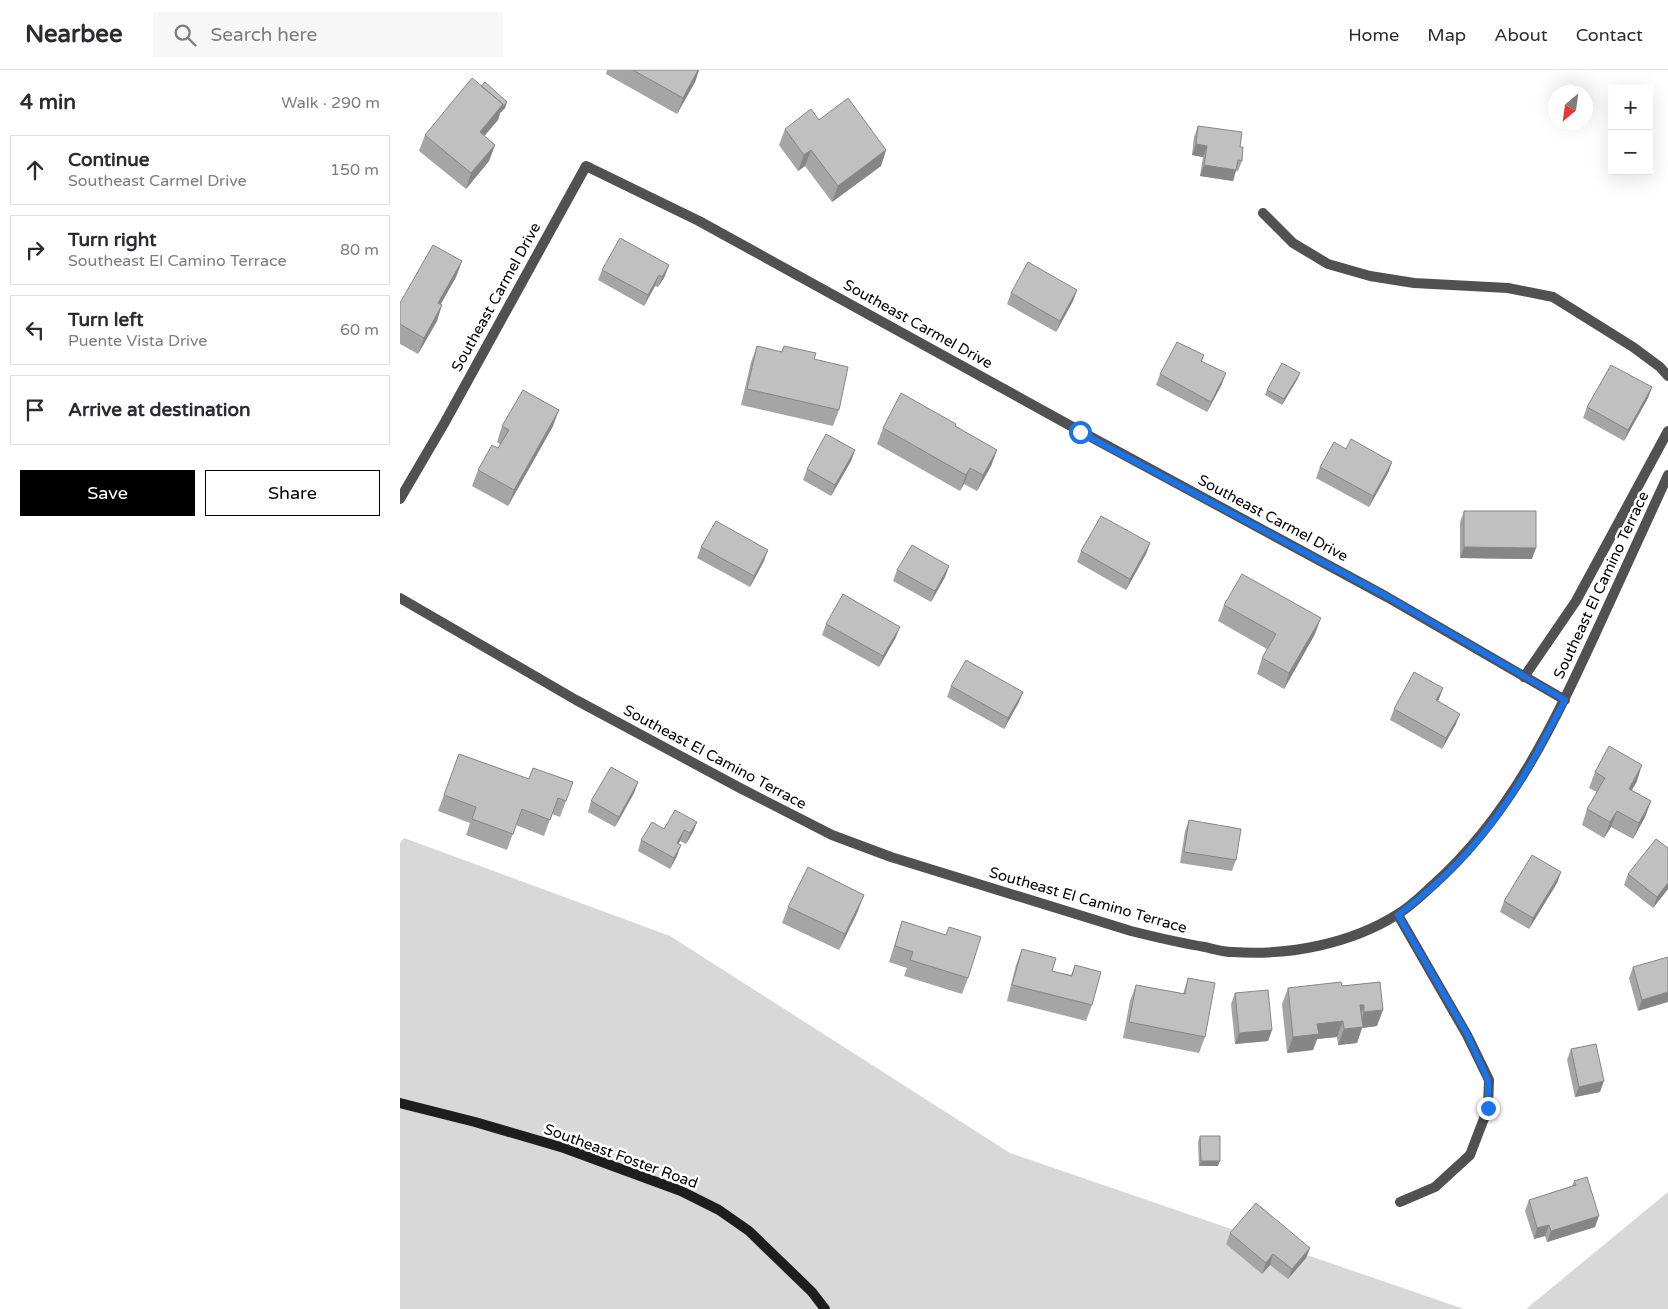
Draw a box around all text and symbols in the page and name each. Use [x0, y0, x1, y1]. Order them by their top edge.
search box [153, 12, 503, 57]
text: Nearbee [25, 20, 123, 49]
icon: search [171, 21, 199, 49]
text: Search here [211, 24, 317, 46]
text: Home [1348, 24, 1399, 46]
text: Map [1427, 24, 1466, 46]
text: About [1494, 24, 1548, 46]
text: Contact [1576, 24, 1643, 46]
north arrow [1548, 85, 1593, 130]
map controls [1608, 85, 1653, 175]
button: + [1608, 85, 1653, 130]
text: 4 min [20, 90, 76, 115]
text: Walk · 290 m [281, 93, 380, 113]
button: − [1608, 130, 1653, 175]
text: Continue [68, 149, 150, 171]
icon: ahead [21, 156, 49, 184]
text: 150 m [330, 160, 379, 180]
text: Southeast Carmel Drive [68, 171, 247, 191]
street label: Southeast Carmel Drive [448, 219, 544, 375]
text: Turn right [68, 229, 156, 251]
icon: right [21, 236, 49, 264]
text: 80 m [340, 240, 379, 260]
text: Southeast El Camino Terrace [68, 251, 286, 271]
street label: Southeast Carmel Drive [840, 276, 996, 372]
text: Turn left [68, 309, 144, 331]
icon: left [21, 316, 49, 344]
text: 60 m [340, 320, 379, 340]
text: Puente Vista Drive [68, 331, 207, 351]
icon: arrive [21, 396, 49, 424]
text: Arrive at destination [68, 399, 251, 421]
route start [1069, 421, 1092, 444]
button: Save [20, 470, 195, 516]
button: Share [205, 470, 380, 516]
street label: Southeast Carmel Drive [1195, 471, 1351, 565]
street label: Southeast El Camino Terrace [1550, 488, 1652, 682]
street label: Southeast El Camino Terrace [620, 701, 810, 813]
street label: Southeast El Camino Terrace [987, 863, 1189, 937]
route end [1477, 1097, 1500, 1120]
street label: Southeast Foster Road [542, 1120, 700, 1192]

